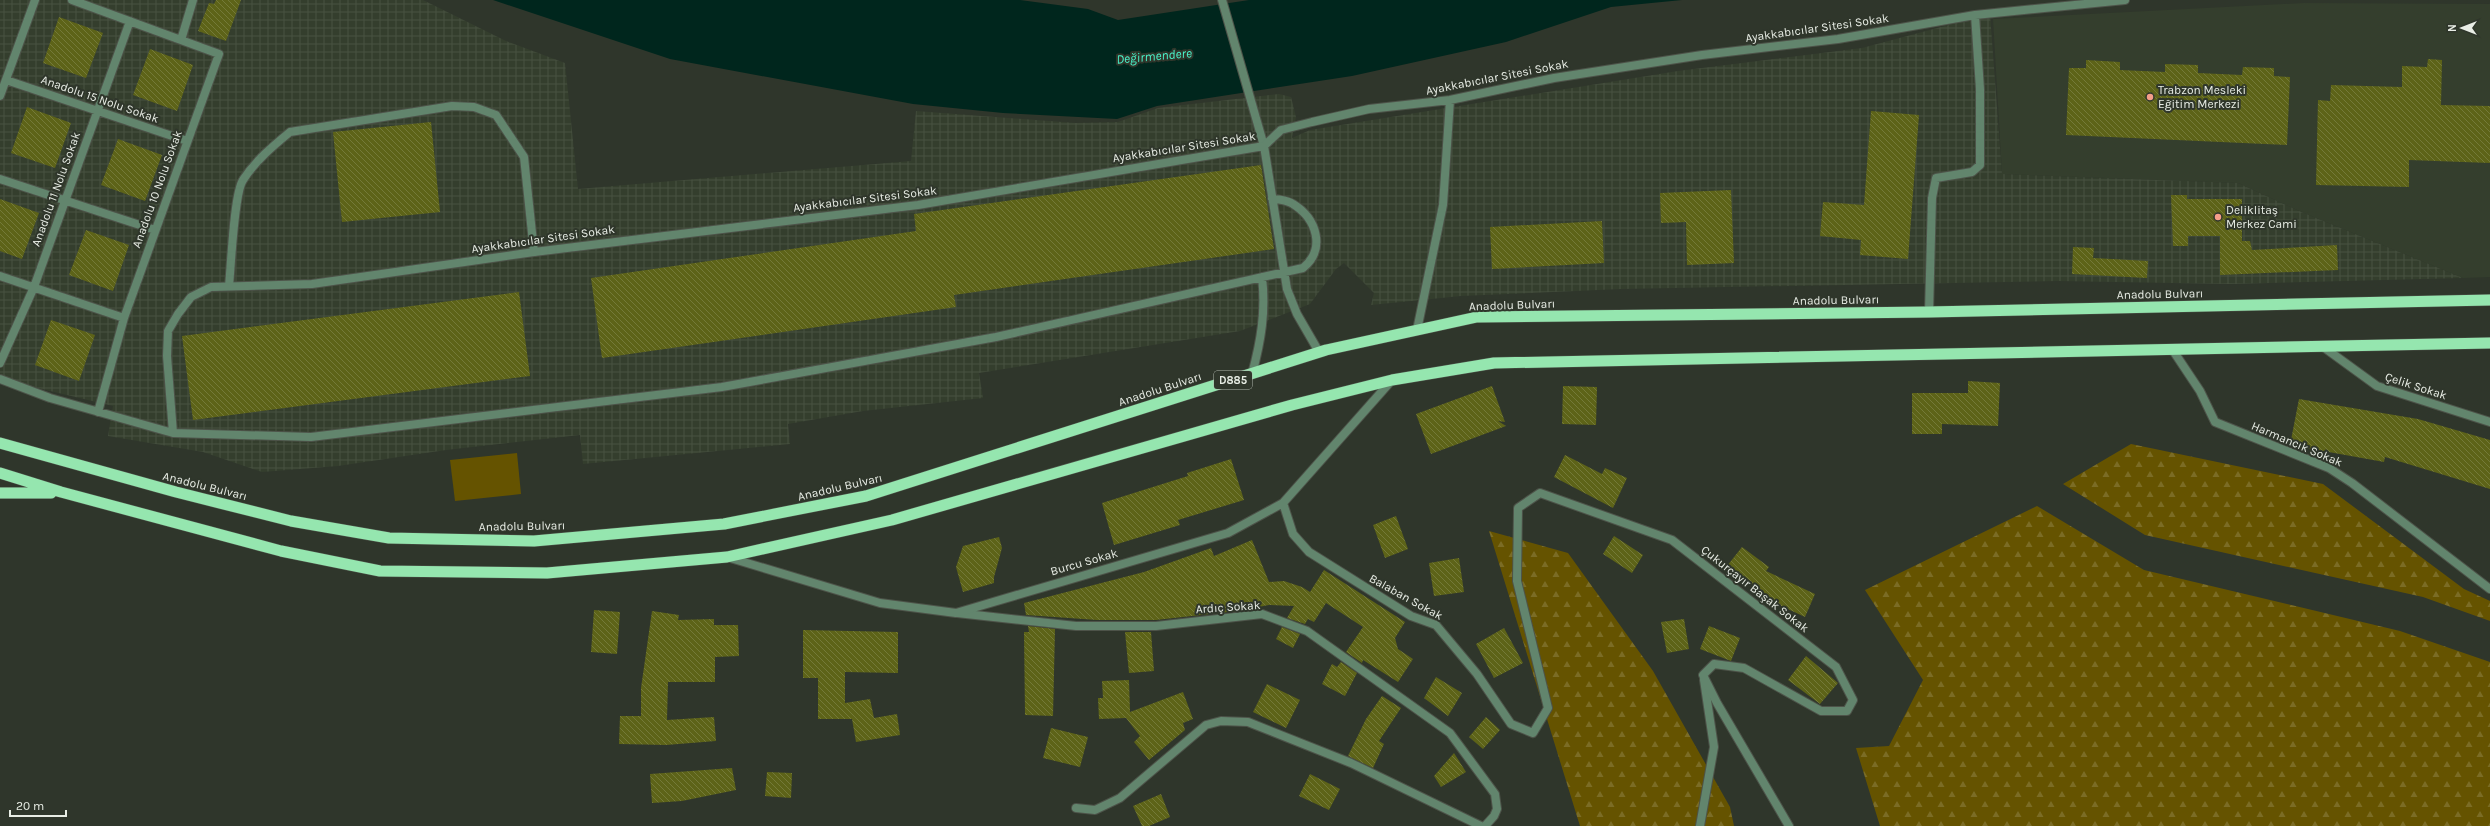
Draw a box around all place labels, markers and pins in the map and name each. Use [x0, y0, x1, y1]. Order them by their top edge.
place label: Trabzon Mesleki Eğitim Merkezi [2158, 83, 2246, 111]
marker: Trabzon Mesleki Eğitim Merkezi [2145, 92, 2155, 102]
place label: Deliklitaş Merkez Cami [2226, 203, 2297, 231]
marker: Deliklitaş Merkez Cami [2213, 212, 2223, 222]

